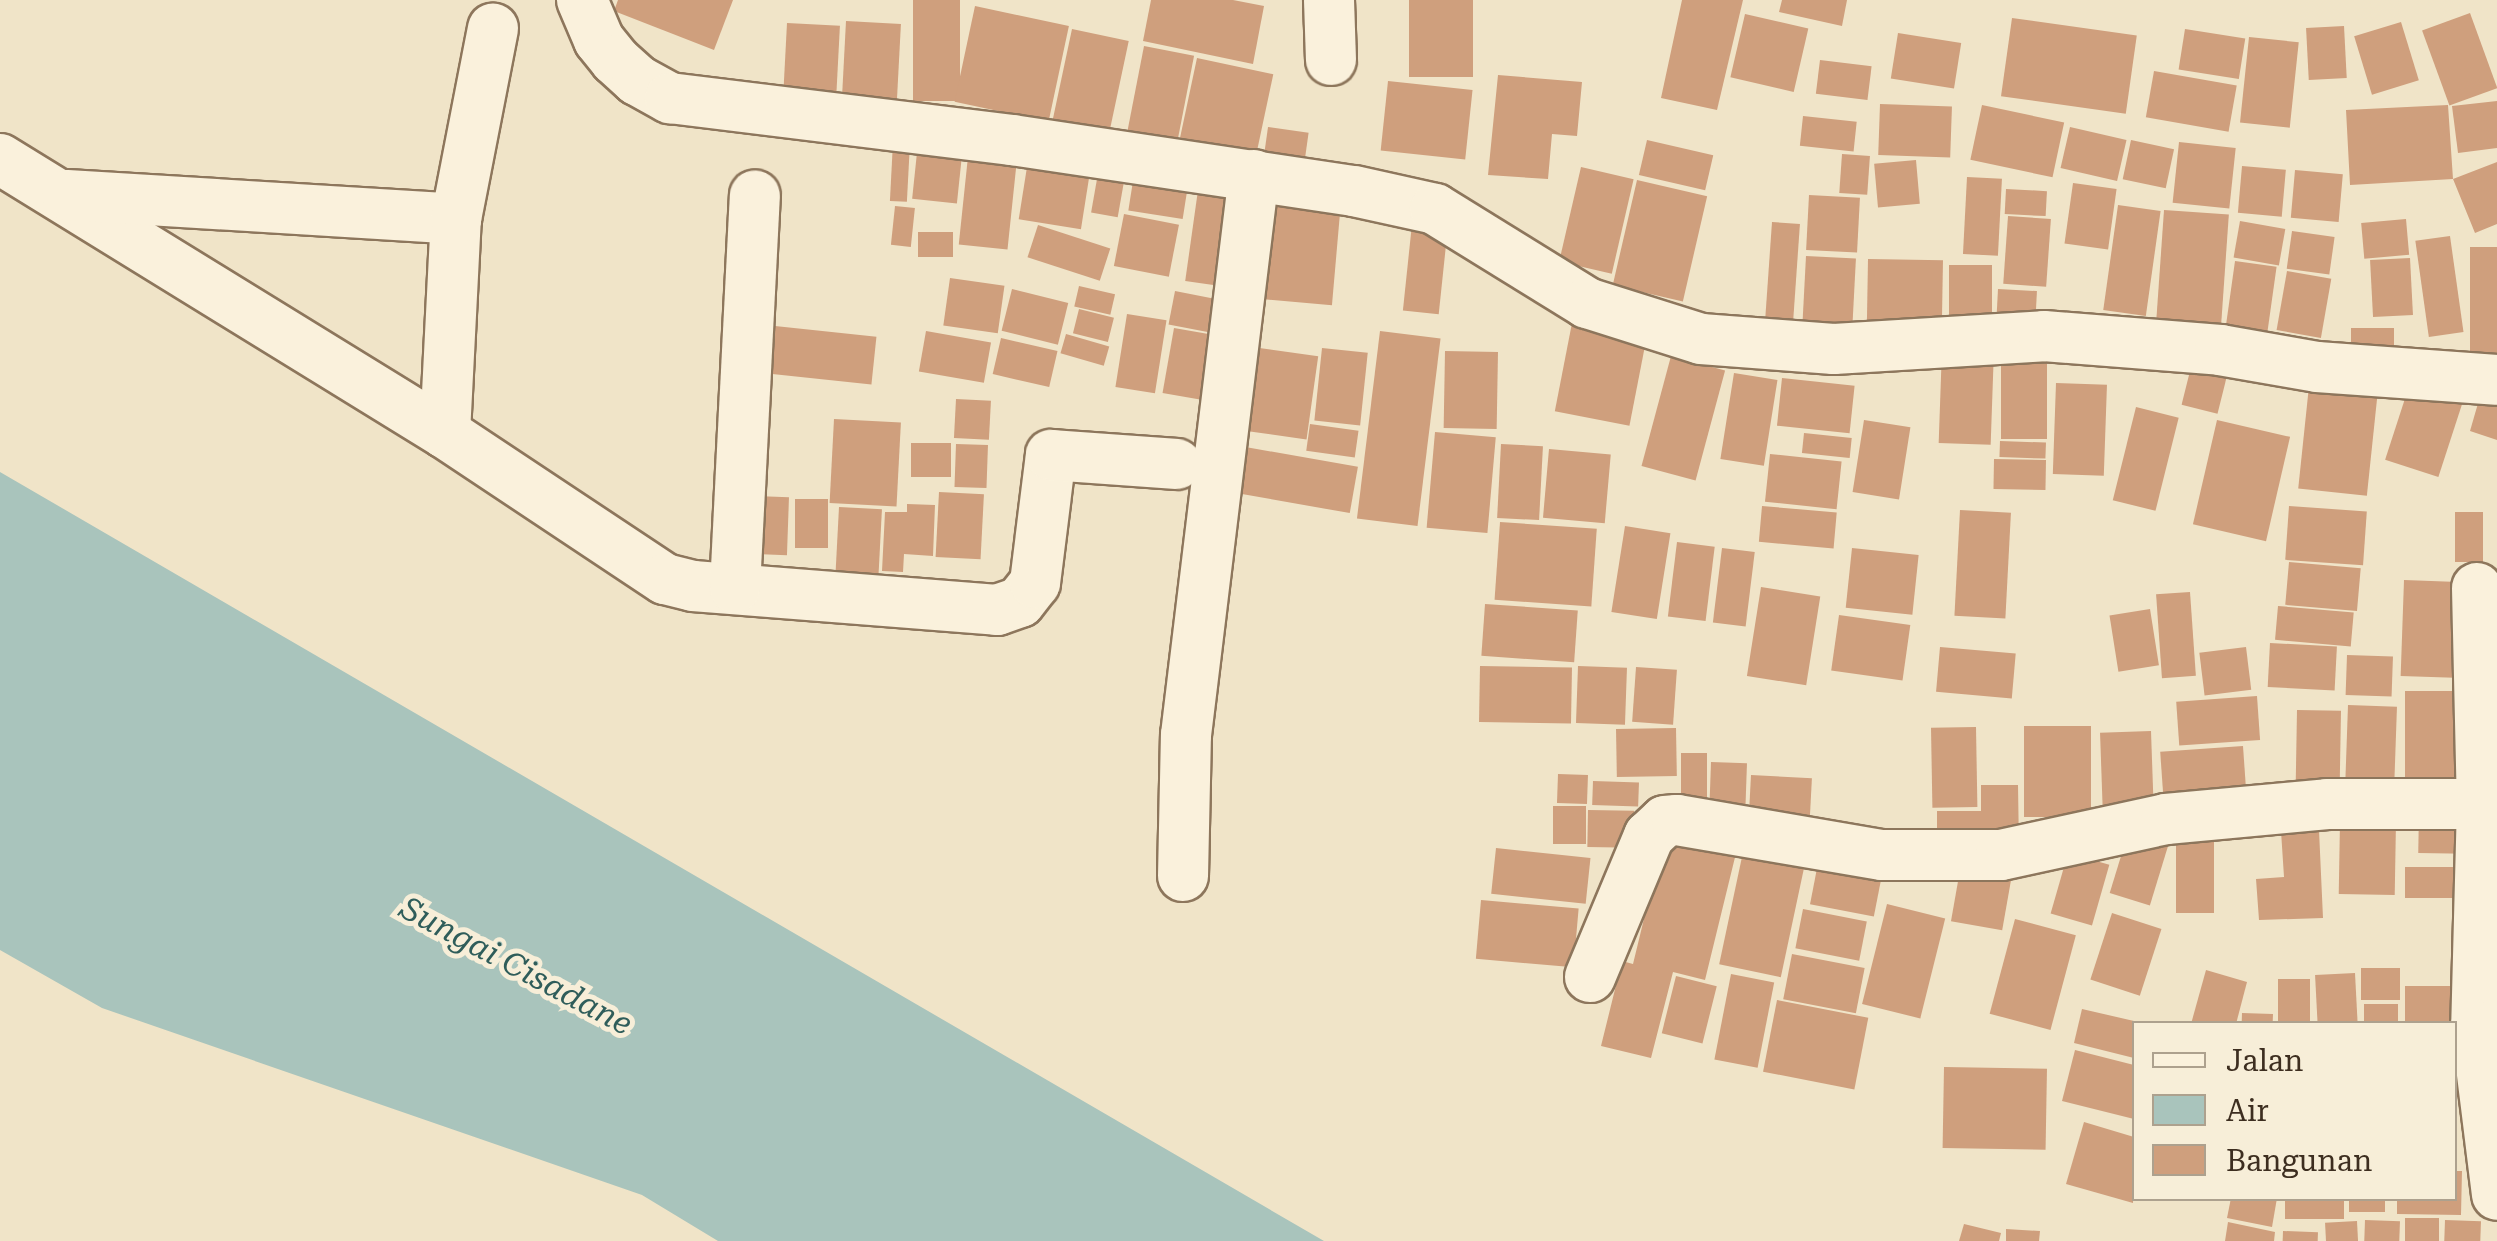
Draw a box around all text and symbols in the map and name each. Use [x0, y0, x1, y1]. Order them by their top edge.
water label: Sungai Cisadane [394, 889, 638, 1043]
legend [2132, 1021, 2457, 1201]
text: Jalan [2226, 1043, 2303, 1078]
text: Air [2226, 1093, 2269, 1128]
text: Bangunan [2226, 1143, 2372, 1178]

